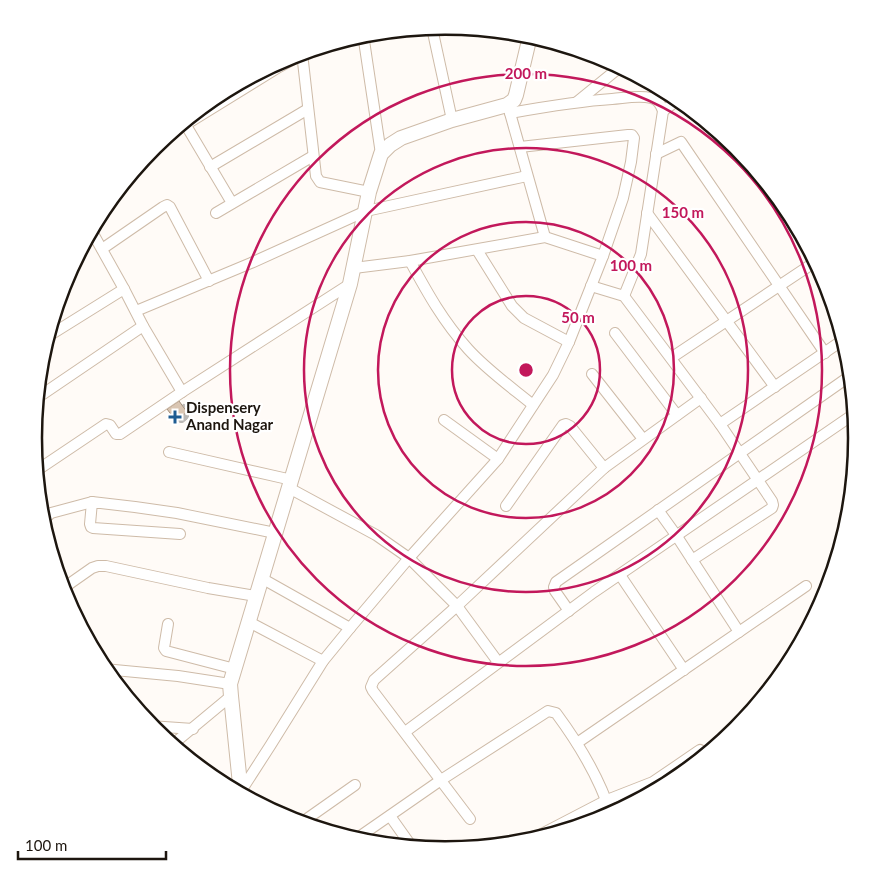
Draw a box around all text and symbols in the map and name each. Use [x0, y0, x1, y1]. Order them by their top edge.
text: 200 m [505, 64, 547, 82]
text: 150 m [662, 203, 704, 221]
text: 100 m [610, 256, 652, 274]
text: 50 m [561, 308, 595, 326]
centre of rings [517, 361, 535, 379]
place label: Dispensery Anand Nagar [185, 398, 274, 433]
marker: Dispensery Anand Nagar [168, 410, 182, 424]
scale bar [18, 828, 165, 860]
text: 100 m [25, 836, 67, 854]

